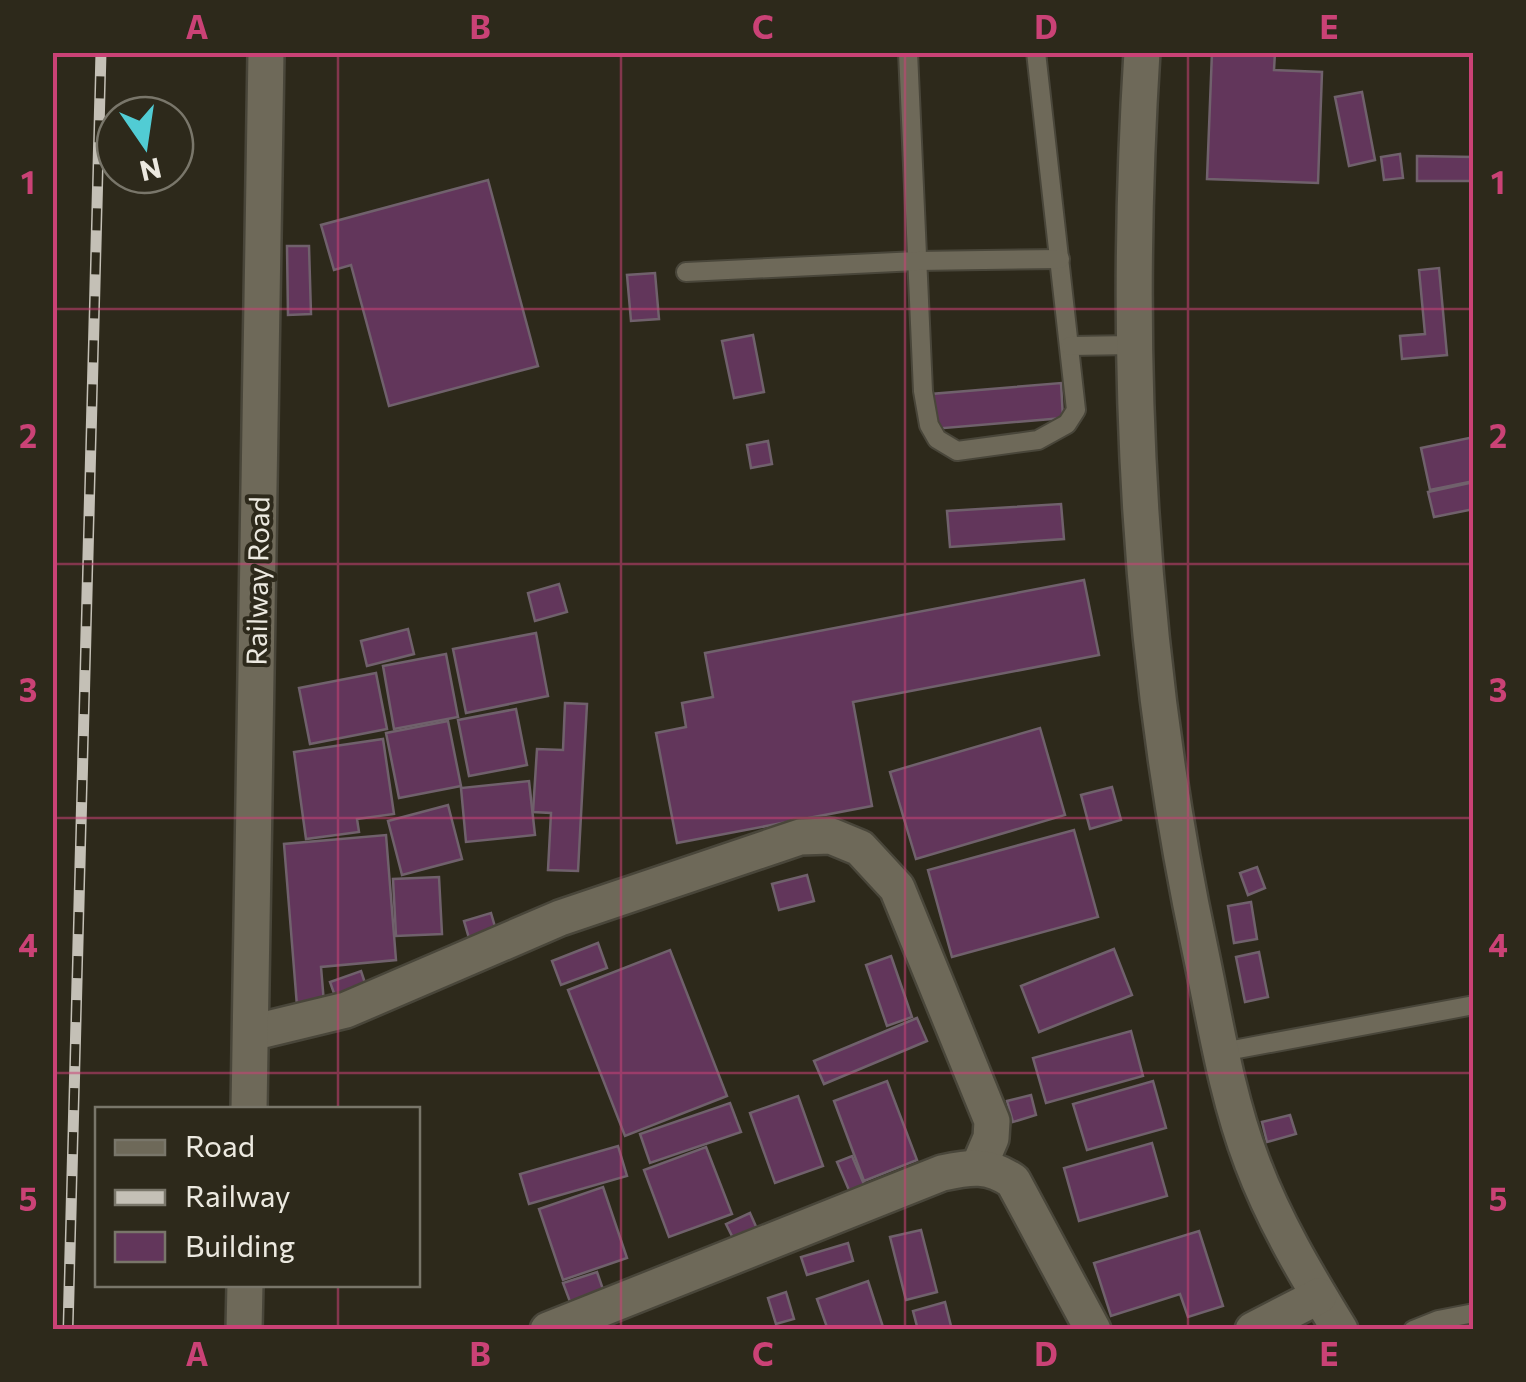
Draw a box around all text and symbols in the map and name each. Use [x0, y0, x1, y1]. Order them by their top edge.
text: A [186, 6, 209, 46]
text: B [469, 6, 491, 46]
text: C [752, 6, 774, 46]
text: D [1034, 6, 1058, 46]
text: E [1319, 6, 1339, 46]
north arrow [95, 95, 195, 195]
text: N [137, 151, 165, 189]
text: 1 [21, 161, 35, 201]
text: 1 [1491, 161, 1505, 201]
text: 2 [19, 415, 37, 455]
text: 2 [1489, 415, 1507, 455]
street label: Railway Road [239, 496, 275, 666]
text: 3 [19, 669, 37, 709]
text: 3 [1489, 669, 1507, 709]
text: 4 [18, 924, 38, 964]
text: 4 [1488, 924, 1508, 964]
legend [95, 1107, 420, 1287]
text: Road [185, 1126, 255, 1163]
text: Railway [185, 1176, 291, 1213]
text: 5 [19, 1178, 37, 1218]
text: 5 [1489, 1178, 1507, 1218]
text: Building [185, 1226, 295, 1263]
text: A [186, 1333, 209, 1373]
text: B [469, 1333, 491, 1373]
text: C [752, 1333, 774, 1373]
text: D [1034, 1333, 1058, 1373]
text: E [1319, 1333, 1339, 1373]

